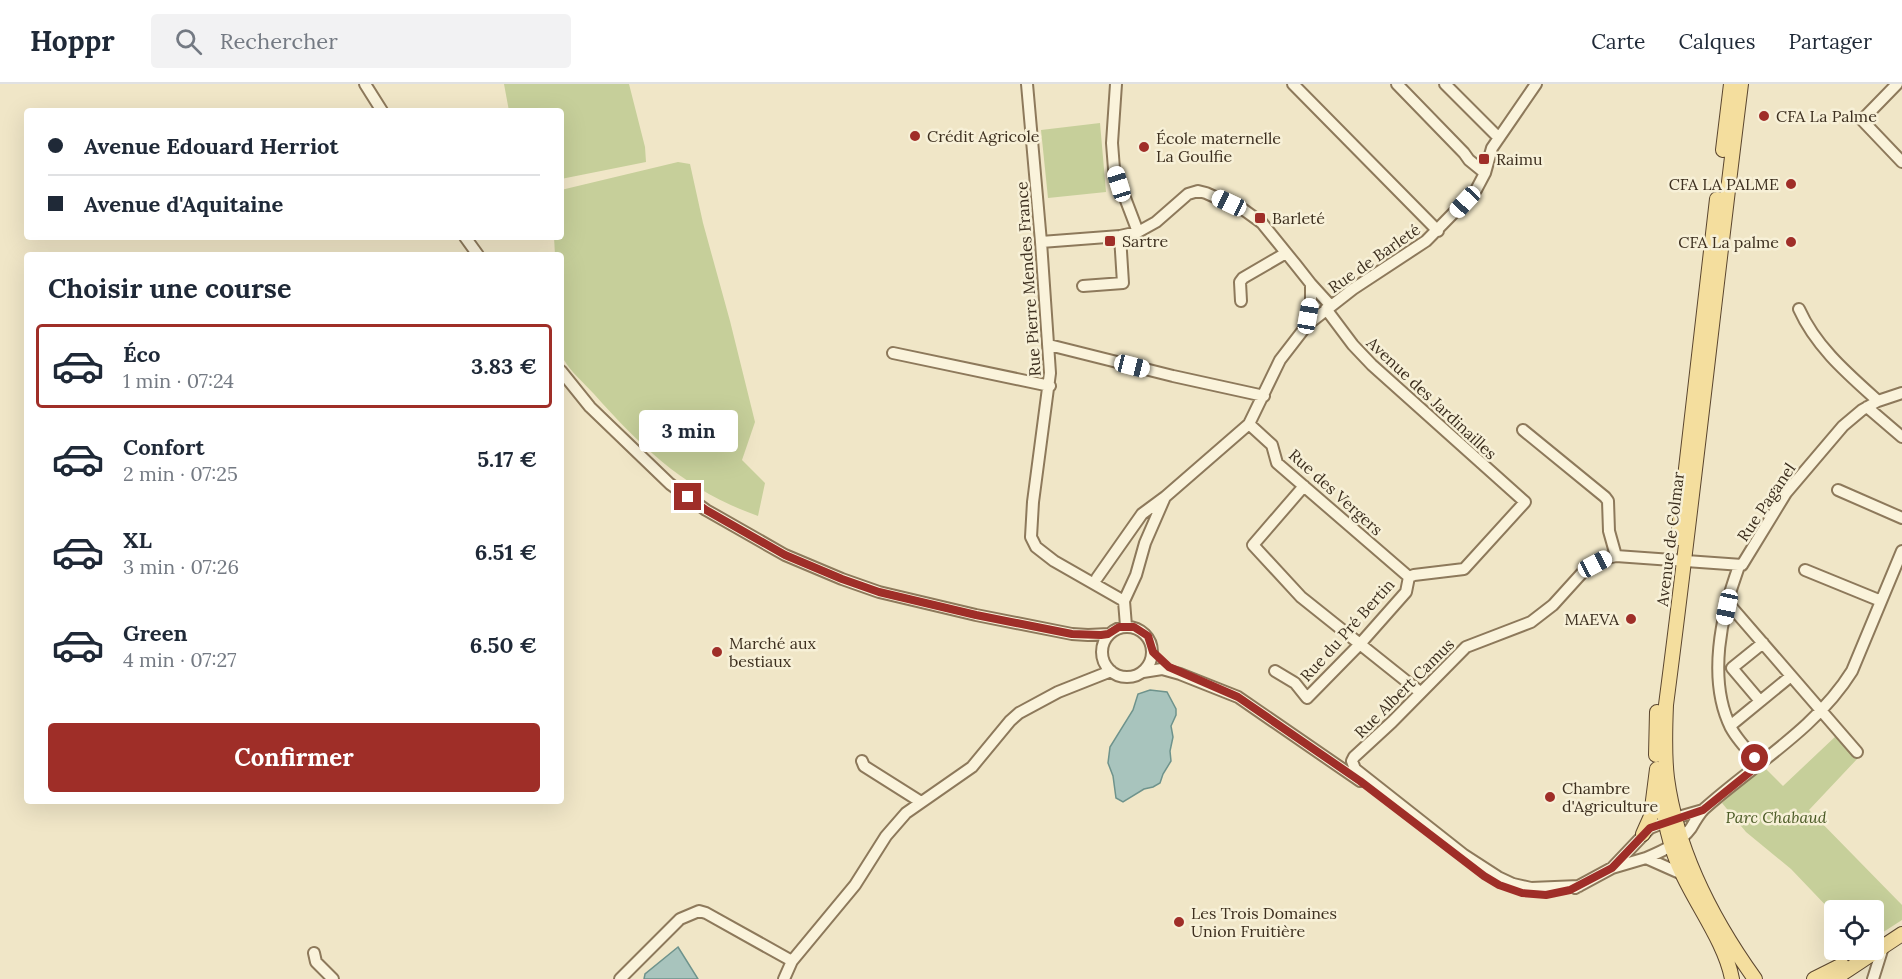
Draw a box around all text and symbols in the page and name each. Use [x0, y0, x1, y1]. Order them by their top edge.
search box [151, 14, 571, 68]
text: Hoppr [30, 23, 115, 59]
icon: search [172, 25, 205, 58]
text: Rechercher [220, 27, 338, 55]
text: Carte [1591, 28, 1645, 55]
text: Calques [1678, 28, 1755, 55]
text: Partager [1788, 28, 1872, 55]
place label: CFA La Palme [1776, 106, 1877, 126]
marker: CFA La Palme [1757, 109, 1771, 123]
place label: Crédit Agricole [927, 126, 1040, 146]
place label: École maternelle La Goulfie [1156, 128, 1281, 166]
marker: Crédit Agricole [908, 129, 922, 143]
text: Avenue Edouard Herriot [84, 132, 339, 160]
marker: École maternelle La Goulfie [1137, 140, 1151, 154]
place label: Raimu [1496, 149, 1543, 169]
marker: Raimu [1477, 152, 1491, 166]
car [1105, 164, 1133, 204]
place label: CFA LA PALME [1669, 174, 1779, 194]
marker: CFA LA PALME [1784, 177, 1798, 191]
street label: Rue Pierre Mendes France [1011, 181, 1045, 377]
car [1446, 183, 1484, 221]
car [1209, 187, 1249, 219]
text: Avenue d'Aquitaine [84, 190, 283, 218]
place label: Barleté [1272, 208, 1325, 228]
marker: Barleté [1253, 211, 1267, 225]
street label: Rue de Barleté [1324, 219, 1424, 297]
place label: Sartre [1122, 231, 1168, 251]
place label: CFA La palme [1678, 232, 1779, 252]
marker: Sartre [1103, 234, 1117, 248]
marker: CFA La palme [1784, 235, 1798, 249]
text: Choisir une course [48, 271, 291, 305]
car [1296, 297, 1320, 335]
street label: Avenue des Jardinailles [1362, 332, 1501, 463]
icon: car [51, 339, 105, 393]
text: Éco [123, 340, 160, 368]
text: 3.83 € [471, 352, 537, 380]
car [1112, 353, 1152, 379]
text: 1 min · 07:24 [123, 368, 234, 393]
callout: 3 min [638, 410, 738, 452]
text: 3 min [661, 418, 716, 443]
icon: car [51, 432, 105, 486]
text: Confort [123, 433, 205, 461]
text: 5.17 € [477, 445, 537, 473]
street label: Rue des Vergers [1285, 445, 1387, 539]
street label: Rue Paganel [1732, 459, 1800, 545]
text: 2 min · 07:25 [123, 461, 238, 486]
street label: Avenue de Colmar [1652, 471, 1688, 608]
route end [674, 483, 701, 510]
icon: car [51, 525, 105, 579]
text: XL [123, 526, 152, 554]
text: 6.51 € [475, 538, 537, 566]
car [1575, 548, 1615, 580]
text: 3 min · 07:26 [123, 554, 239, 579]
street label: Rue du Pré Bertin [1296, 574, 1399, 685]
car [1714, 588, 1740, 626]
place label: MAEVA [1565, 609, 1620, 629]
marker: MAEVA [1624, 612, 1638, 626]
icon: car [51, 618, 105, 672]
text: Green [123, 619, 188, 647]
text: 6.50 € [470, 631, 537, 659]
place label: Marché aux bestiaux [729, 633, 816, 671]
street label: Rue Albert Camus [1350, 634, 1458, 742]
marker: Marché aux bestiaux [710, 645, 724, 659]
text: 4 min · 07:27 [123, 647, 236, 672]
button: Confirmer [48, 723, 540, 792]
route start [1741, 744, 1768, 771]
place label: Chambre d'Agriculture [1562, 778, 1658, 816]
marker: Chambre d'Agriculture [1543, 790, 1557, 804]
park label: Parc Chabaud [1725, 807, 1827, 827]
map controls [1824, 900, 1884, 960]
button: locate [1824, 900, 1884, 960]
place label: Les Trois Domaines Union Fruitière [1191, 903, 1337, 941]
marker: Les Trois Domaines Union Fruitière [1172, 915, 1186, 929]

